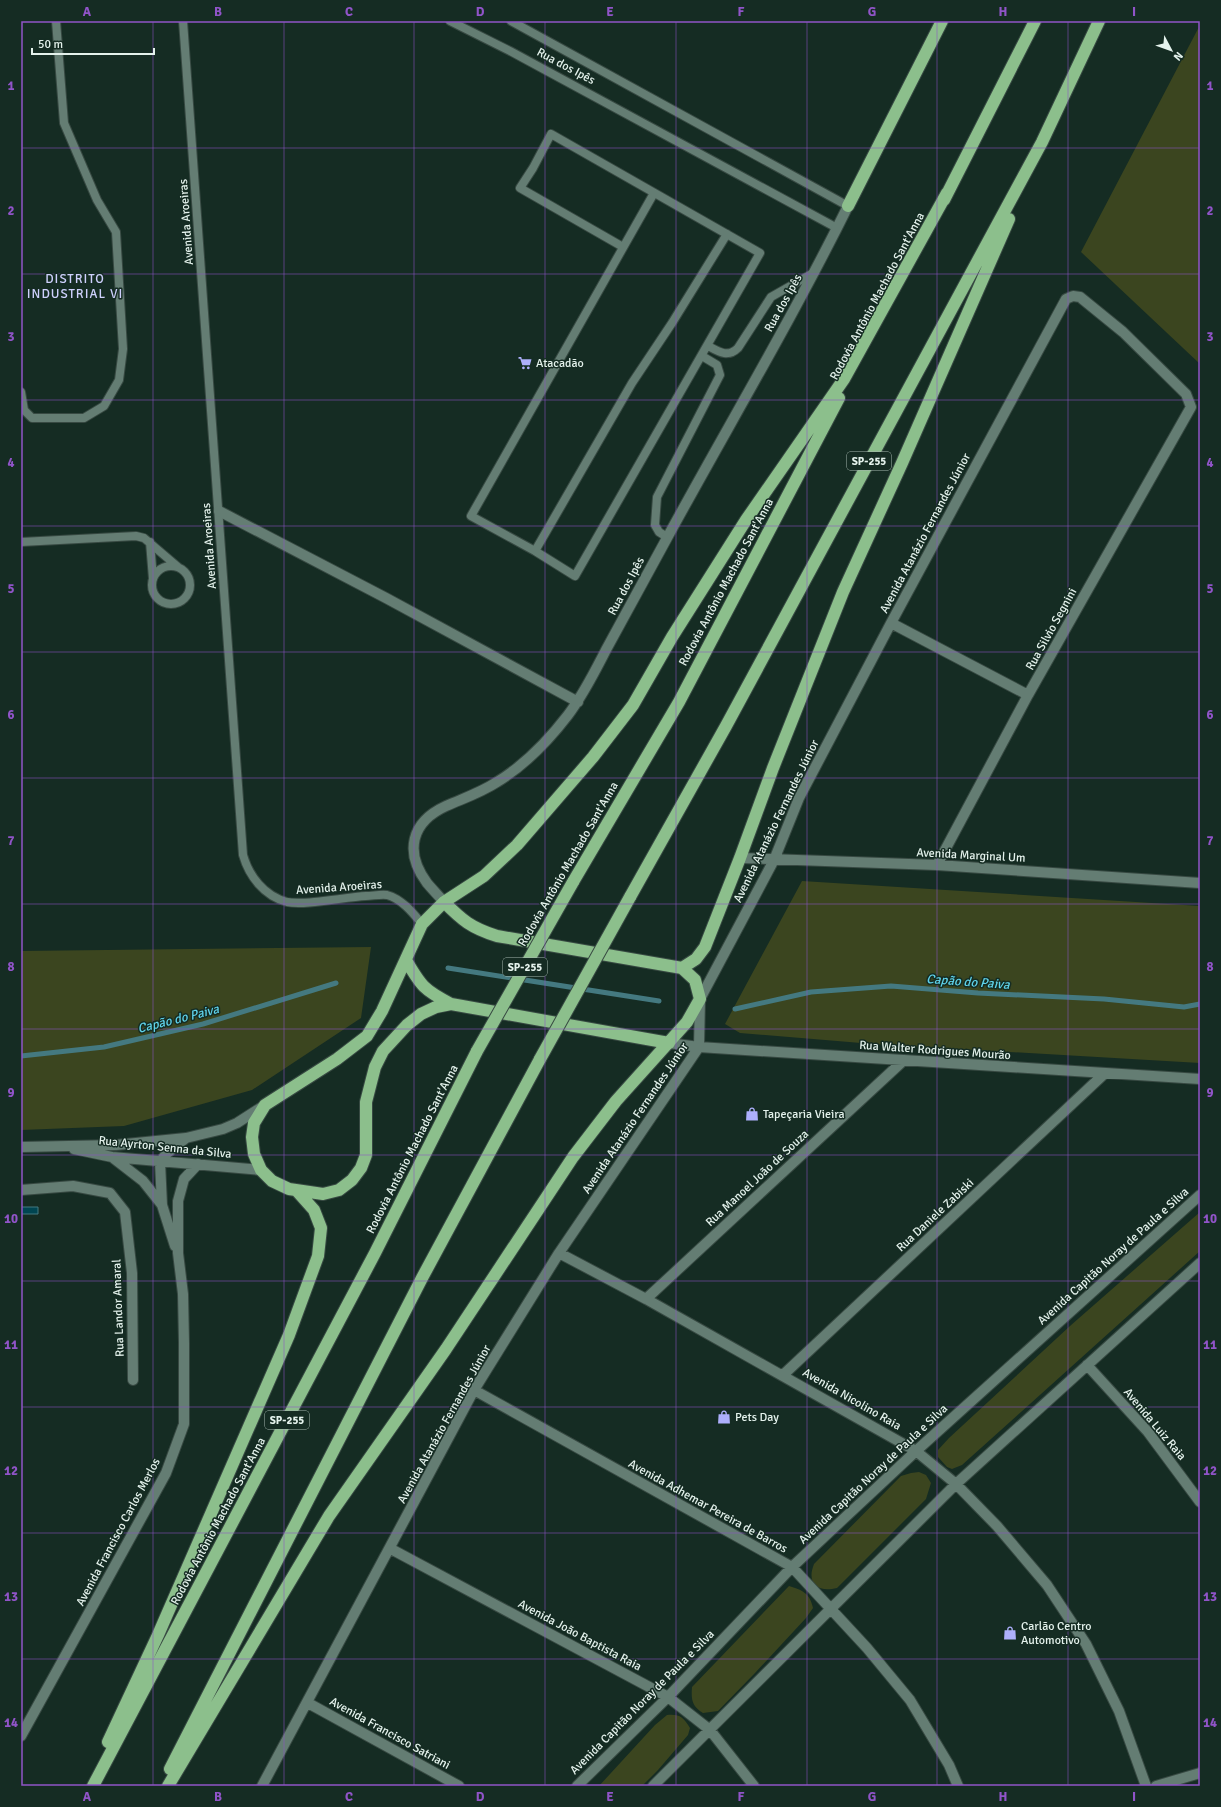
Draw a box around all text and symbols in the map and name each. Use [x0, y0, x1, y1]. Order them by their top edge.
text: A [83, 4, 92, 20]
text: B [214, 4, 222, 20]
text: C [345, 4, 353, 20]
text: D [476, 4, 485, 20]
text: E [606, 4, 614, 20]
text: F [738, 4, 745, 20]
text: G [868, 4, 876, 20]
text: H [999, 4, 1007, 20]
text: I [1132, 4, 1136, 20]
scale bar [32, 30, 154, 56]
north arrow [1151, 30, 1191, 70]
text: 50 m [38, 37, 63, 52]
street label: Rua dos Ipês [534, 45, 597, 88]
text: N [1171, 49, 1186, 63]
text: 1 [7, 78, 15, 94]
text: 1 [1206, 78, 1214, 94]
street label: Avenida Aroeiras [176, 179, 197, 265]
text: 2 [7, 203, 15, 219]
text: 2 [1206, 203, 1214, 219]
street label: Rodovia Antônio Machado Sant'Anna [827, 210, 928, 383]
district label: DISTRITO INDUSTRIAL VI [27, 271, 123, 302]
street label: Rua dos Ipês [761, 272, 805, 335]
text: 3 [7, 329, 15, 345]
text: 3 [1206, 329, 1214, 345]
supermarket icon: Atacadão [517, 355, 533, 371]
place label: Atacadão [536, 356, 584, 371]
street label: Avenida Atanázio Fernandes Júnior [877, 450, 974, 616]
road number: SP-255 [847, 452, 891, 470]
text: 4 [7, 455, 15, 471]
text: 4 [1206, 455, 1214, 471]
street label: Rodovia Antônio Machado Sant'Anna [676, 496, 777, 669]
street label: Avenida Aroeiras [199, 503, 220, 589]
street label: Rua dos Ipês [605, 555, 648, 618]
text: 5 [7, 581, 15, 597]
text: 5 [1206, 581, 1214, 597]
street label: Rua Silvio Segnini [1023, 586, 1080, 673]
text: 6 [7, 707, 15, 723]
text: 6 [1206, 707, 1214, 723]
street label: Avenida Atanázio Fernandes Júnior [730, 737, 823, 905]
street label: Rodovia Antônio Machado Sant'Anna [515, 779, 622, 949]
text: 7 [7, 833, 15, 849]
text: 7 [1206, 833, 1214, 849]
street label: Avenida Marginal Um [916, 845, 1026, 866]
street label: Avenida Aroeiras [296, 877, 382, 898]
road number: SP-255 [503, 958, 547, 976]
text: 8 [7, 959, 15, 975]
text: 8 [1206, 959, 1214, 975]
water label: Capão do Paiva [926, 971, 1011, 993]
water label: Capão do Paiva [136, 1001, 221, 1037]
street label: Rua Walter Rodrigues Mourão [859, 1038, 1011, 1063]
street label: Avenida Atanázio Fernandes Júnior [579, 1039, 692, 1197]
street label: Rodovia Antônio Machado Sant'Anna [363, 1062, 462, 1236]
text: 9 [7, 1085, 15, 1101]
text: 9 [1206, 1085, 1214, 1101]
shop icon: Tapeçaria Vieira [744, 1106, 760, 1122]
place label: Tapeçaria Vieira [763, 1107, 845, 1122]
street label: Rua Manoel João de Souza [703, 1127, 812, 1230]
street label: Rua Ayrton Senna da Silva [98, 1133, 232, 1162]
street label: Rua Daniele Zabiski [893, 1176, 977, 1255]
street label: Avenida Capitão Noray de Paula e Silva [1035, 1185, 1192, 1328]
text: 10 [4, 1211, 18, 1227]
text: 10 [1203, 1211, 1217, 1227]
street label: Rua Landor Amaral [109, 1258, 128, 1357]
text: 11 [4, 1337, 18, 1353]
text: 11 [1203, 1337, 1217, 1353]
street label: Avenida Atanázio Fernandes Júnior [394, 1342, 495, 1506]
street label: Avenida Nicolino Raia [800, 1365, 904, 1434]
street label: Avenida Luiz Raia [1120, 1385, 1189, 1463]
street label: Avenida Capitão Noray de Paula e Silva [796, 1401, 951, 1547]
shop icon: Pets Day [716, 1409, 732, 1425]
place label: Pets Day [735, 1410, 779, 1425]
road number: SP-255 [265, 1411, 309, 1429]
street label: Rodovia Antônio Machado Sant'Anna [168, 1435, 269, 1608]
street label: Avenida Francisco Carlos Merlos [73, 1456, 164, 1609]
street label: Avenida Adhemar Pereira de Barros [626, 1456, 790, 1557]
text: 12 [4, 1463, 18, 1479]
text: 12 [1203, 1463, 1217, 1479]
text: 13 [4, 1589, 18, 1605]
text: 13 [1203, 1589, 1217, 1605]
street label: Avenida João Baptista Raia [515, 1596, 644, 1674]
place label: Carlão Centro Automotivo [1021, 1619, 1091, 1648]
shop icon: Carlão Centro Automotivo [1002, 1625, 1018, 1641]
street label: Avenida Capitão Noray de Paula e Silva [567, 1627, 718, 1778]
street label: Avenida Francisco Satriani [327, 1694, 453, 1773]
text: 14 [4, 1715, 18, 1731]
text: 14 [1203, 1715, 1217, 1731]
text: A [83, 1789, 92, 1805]
text: B [214, 1789, 222, 1805]
text: C [345, 1789, 353, 1805]
text: D [476, 1789, 485, 1805]
text: E [606, 1789, 614, 1805]
text: F [738, 1789, 745, 1805]
text: G [868, 1789, 876, 1805]
text: H [999, 1789, 1007, 1805]
text: I [1132, 1789, 1136, 1805]

